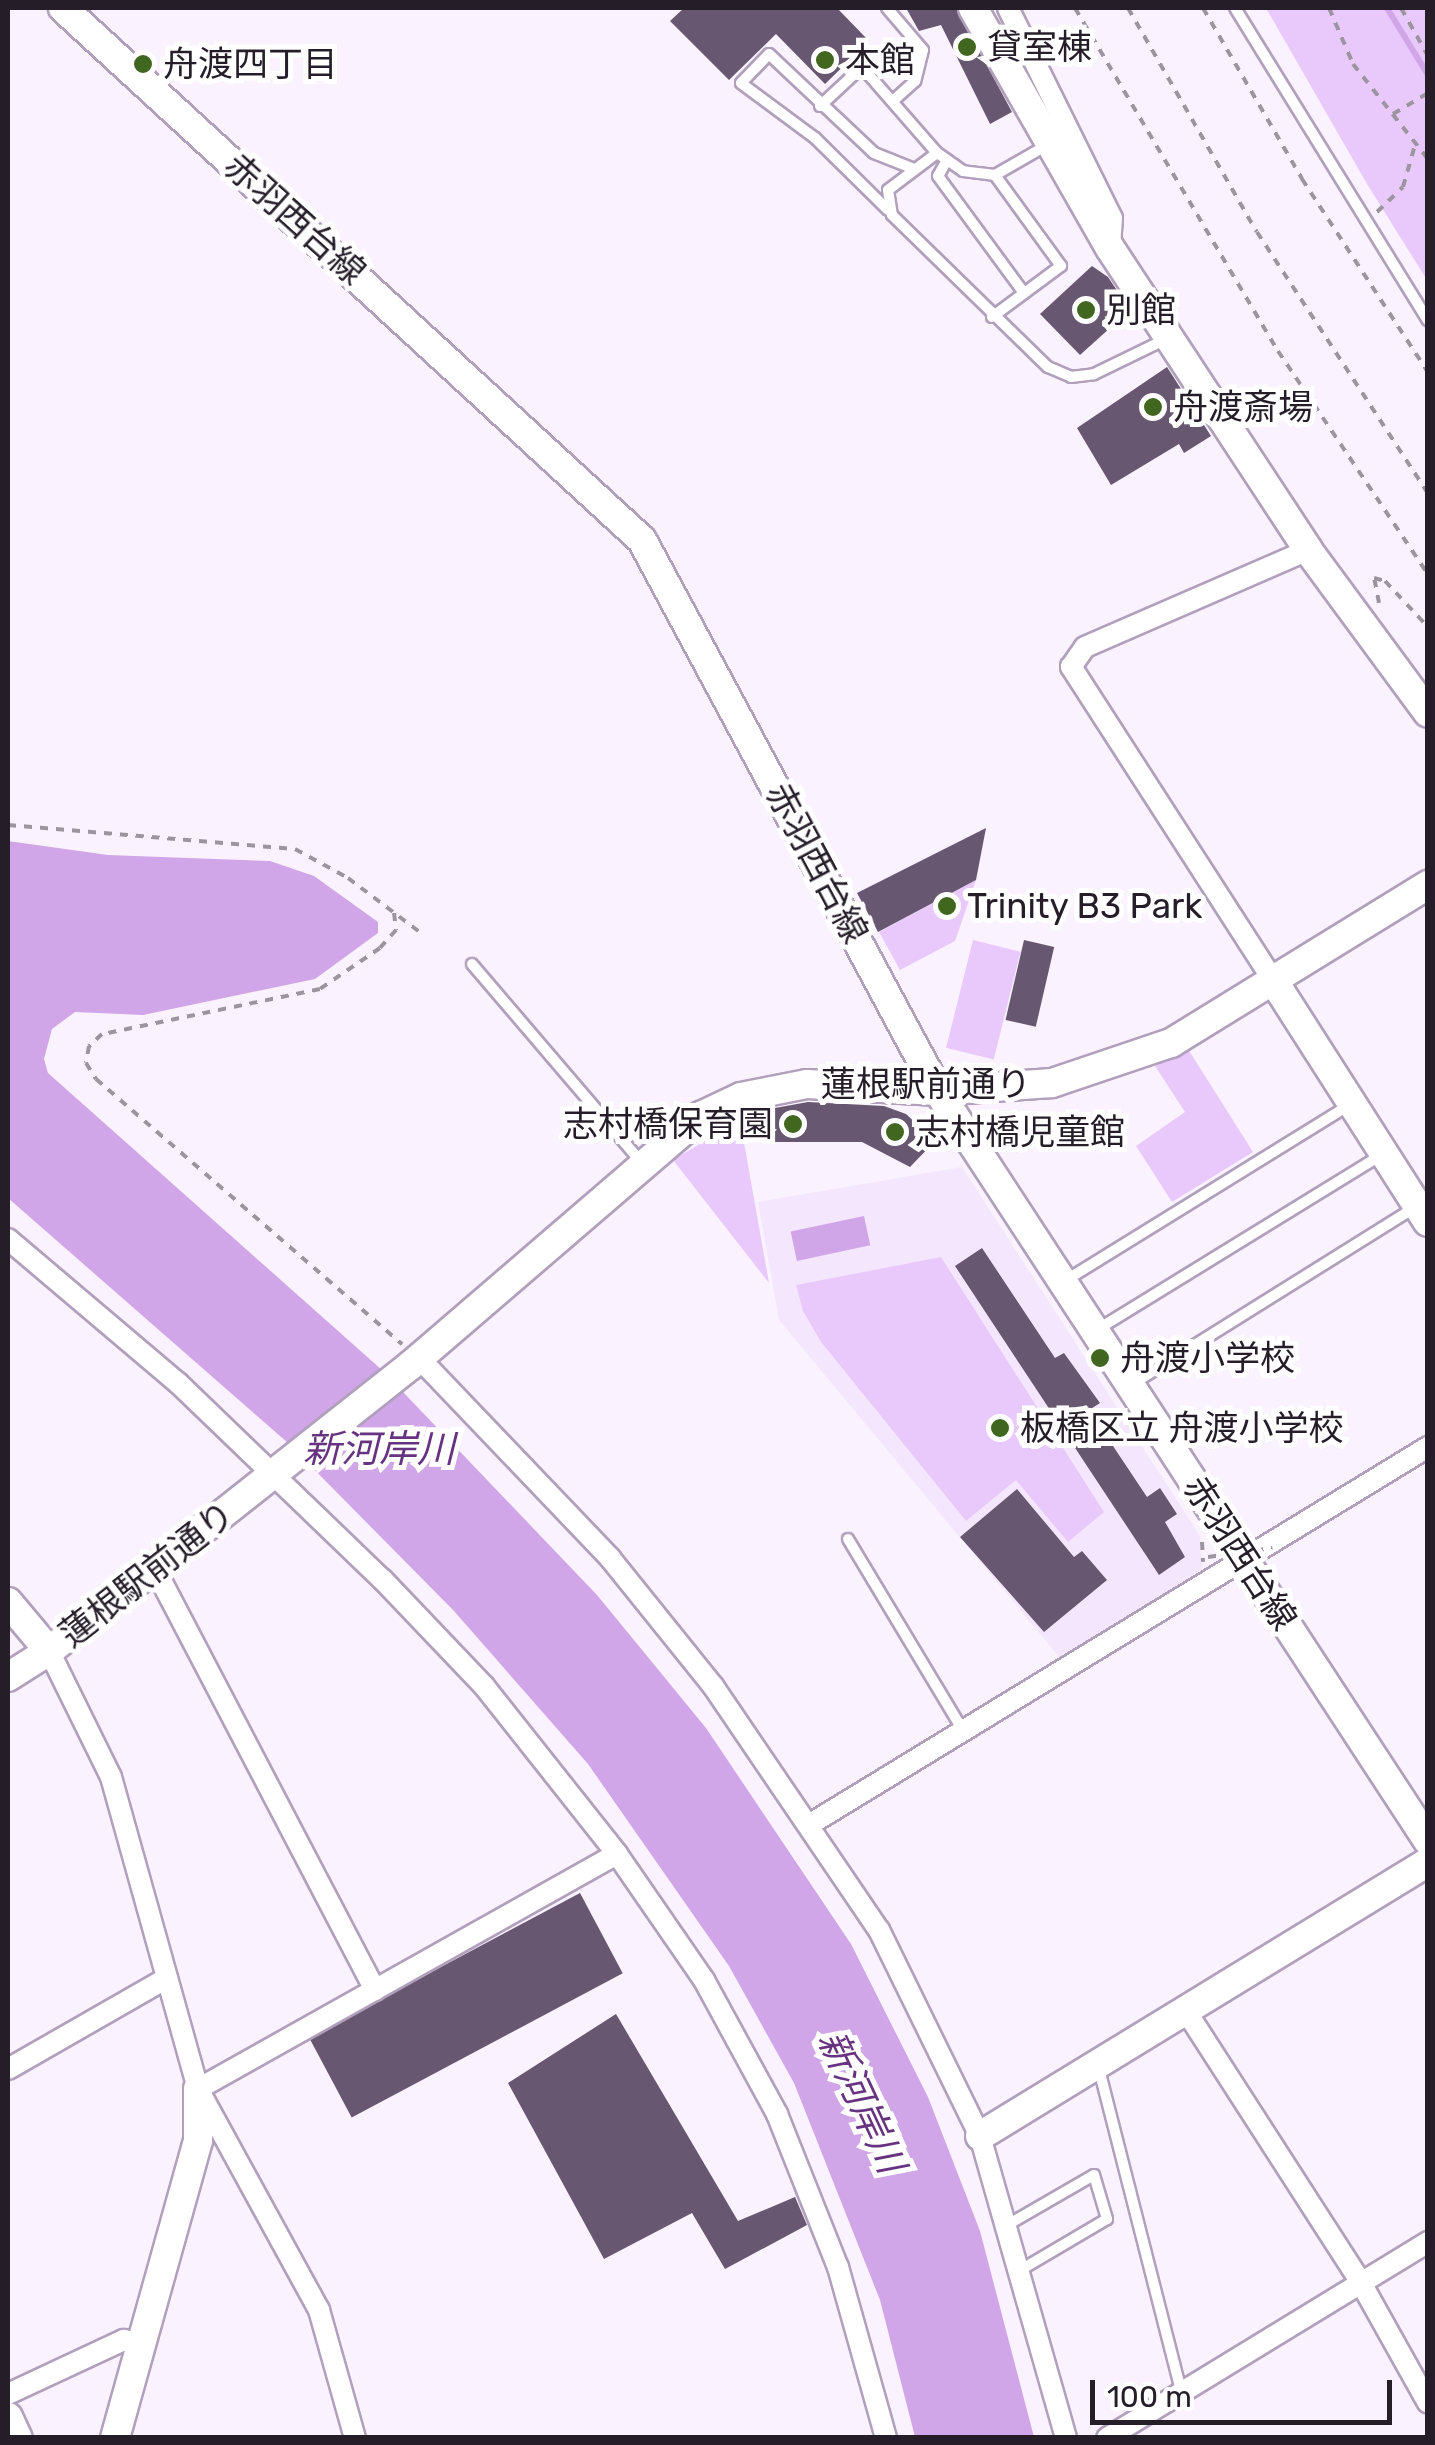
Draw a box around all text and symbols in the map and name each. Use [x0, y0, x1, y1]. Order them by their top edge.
place label: 貸室棟 [987, 26, 1092, 68]
marker: 貸室棟 [956, 36, 978, 58]
place label: 本館 [845, 39, 915, 81]
place label: 舟渡四丁目 [163, 43, 338, 85]
marker: 本館 [814, 49, 836, 71]
marker: 舟渡四丁目 [132, 53, 154, 75]
street label: 赤羽西台線 [216, 145, 374, 293]
place label: 別館 [1106, 289, 1176, 331]
marker: 別館 [1075, 299, 1097, 321]
place label: 舟渡斎場 [1173, 386, 1313, 428]
marker: 舟渡斎場 [1142, 396, 1164, 418]
street label: 赤羽西台線 [757, 776, 877, 950]
place label: Trinity B3 Park [967, 885, 1203, 927]
marker: Trinity B3 Park [936, 895, 958, 917]
street label: 蓮根駅前通り [821, 1063, 1031, 1105]
place label: 志村橋保育園 [563, 1103, 773, 1145]
place label: 志村橋児童館 [915, 1111, 1125, 1153]
marker: 志村橋保育園 [782, 1113, 804, 1135]
marker: 志村橋児童館 [884, 1121, 906, 1143]
place label: 舟渡小学校 [1120, 1337, 1295, 1379]
marker: 舟渡小学校 [1089, 1347, 1111, 1369]
place label: 板橋区立 舟渡小学校 [1020, 1407, 1344, 1449]
marker: 板橋区立 舟渡小学校 [989, 1417, 1011, 1439]
water label: 新河岸川 [303, 1427, 455, 1473]
street label: 赤羽西台線 [1175, 1468, 1305, 1638]
street label: 蓮根駅前通り [51, 1493, 243, 1655]
water label: 新河岸川 [808, 2023, 914, 2181]
scale bar [1095, 2360, 1398, 2422]
text: 100 m [1107, 2379, 1192, 2415]

